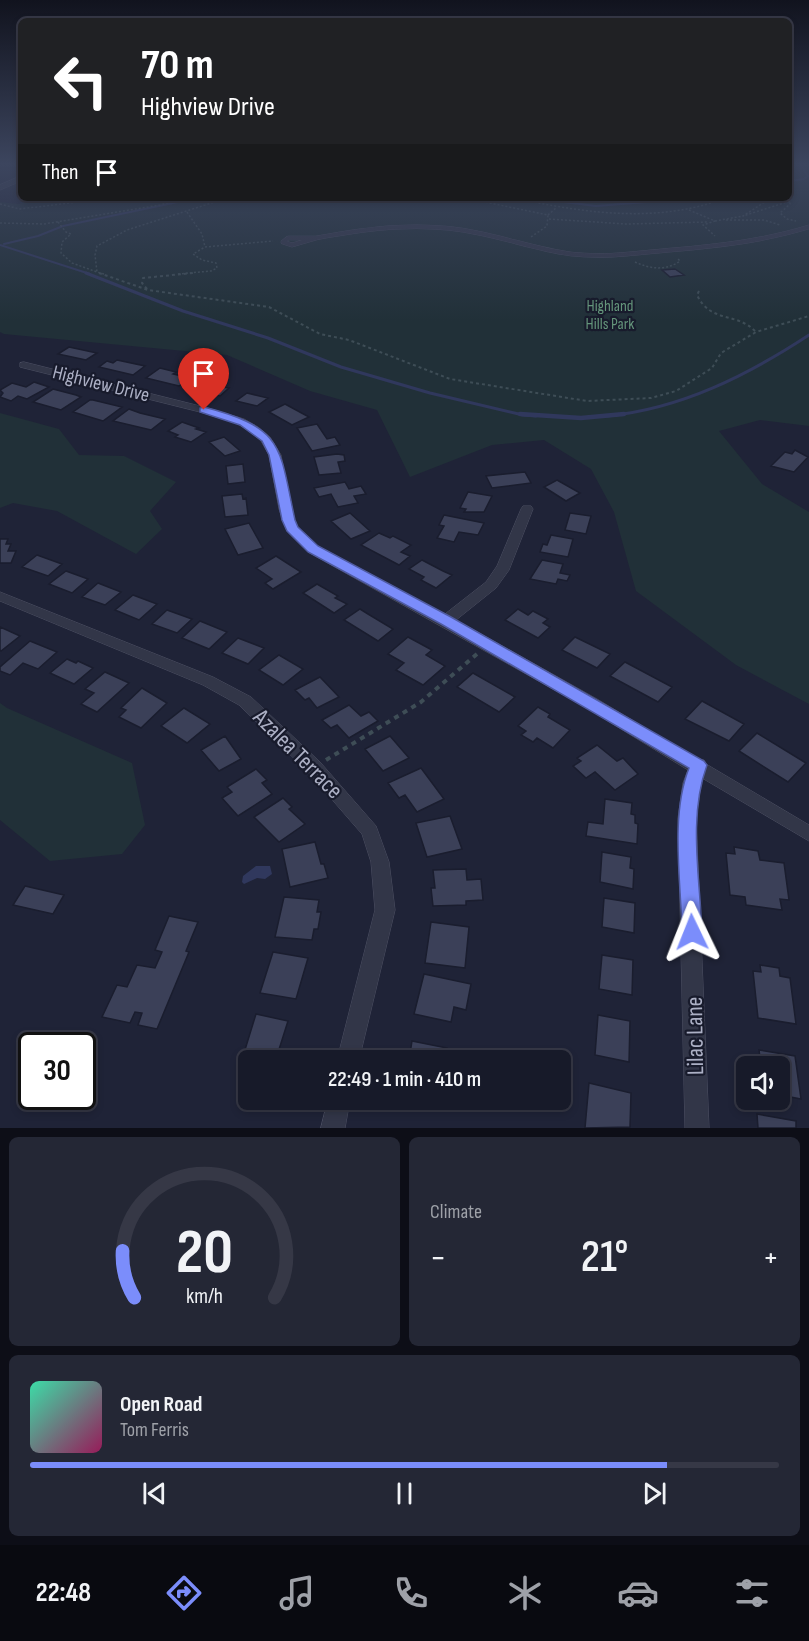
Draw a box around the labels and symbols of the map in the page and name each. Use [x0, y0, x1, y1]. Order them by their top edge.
park label: Highland Hills Park [586, 297, 634, 334]
pin [178, 348, 229, 410]
street label: Highview Drive [50, 360, 152, 408]
street label: Azalea Terrace [246, 702, 349, 805]
position arrow [660, 900, 724, 964]
street label: Lilac Lane [680, 996, 710, 1076]
speed limit sign: 30 [18, 1032, 96, 1110]

